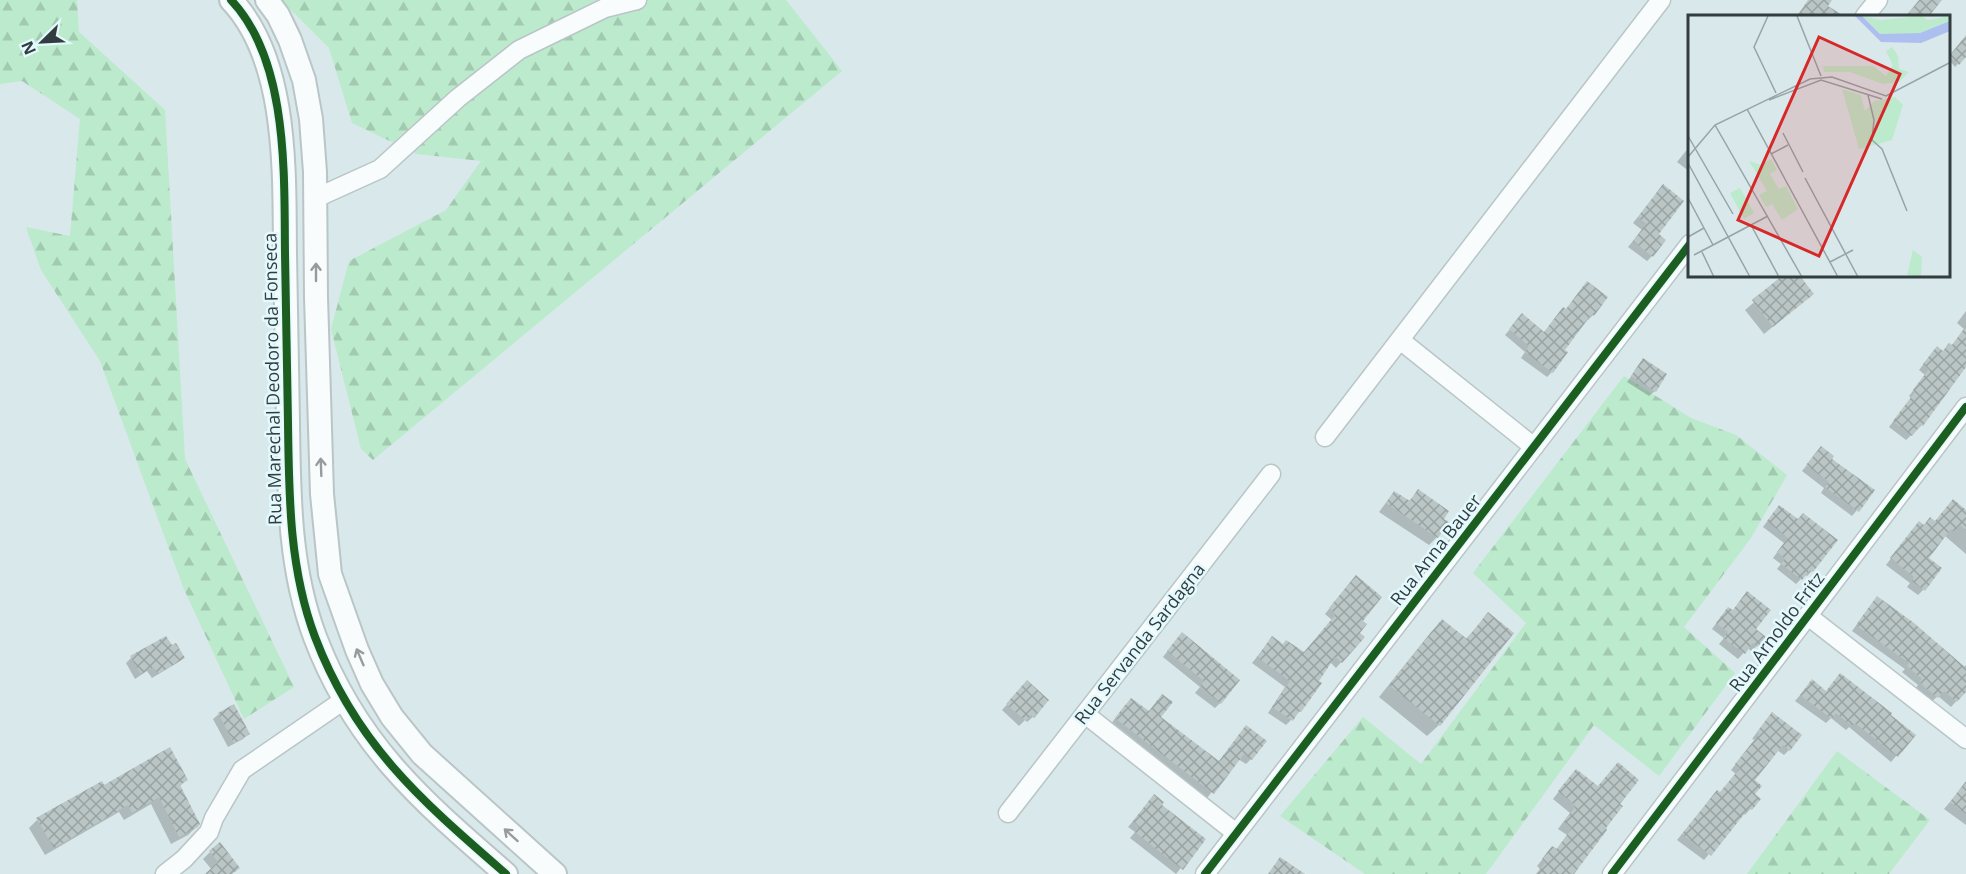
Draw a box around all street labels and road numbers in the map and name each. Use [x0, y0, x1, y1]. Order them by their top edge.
street label: Rua Marechal Deodoro da Fonseca [257, 233, 287, 525]
street label: Rua Anna Bauer [1384, 488, 1487, 610]
street label: Rua Servanda Sardagna [1069, 558, 1210, 729]
street label: Rua Arnoldo Fritz [1723, 566, 1829, 696]

